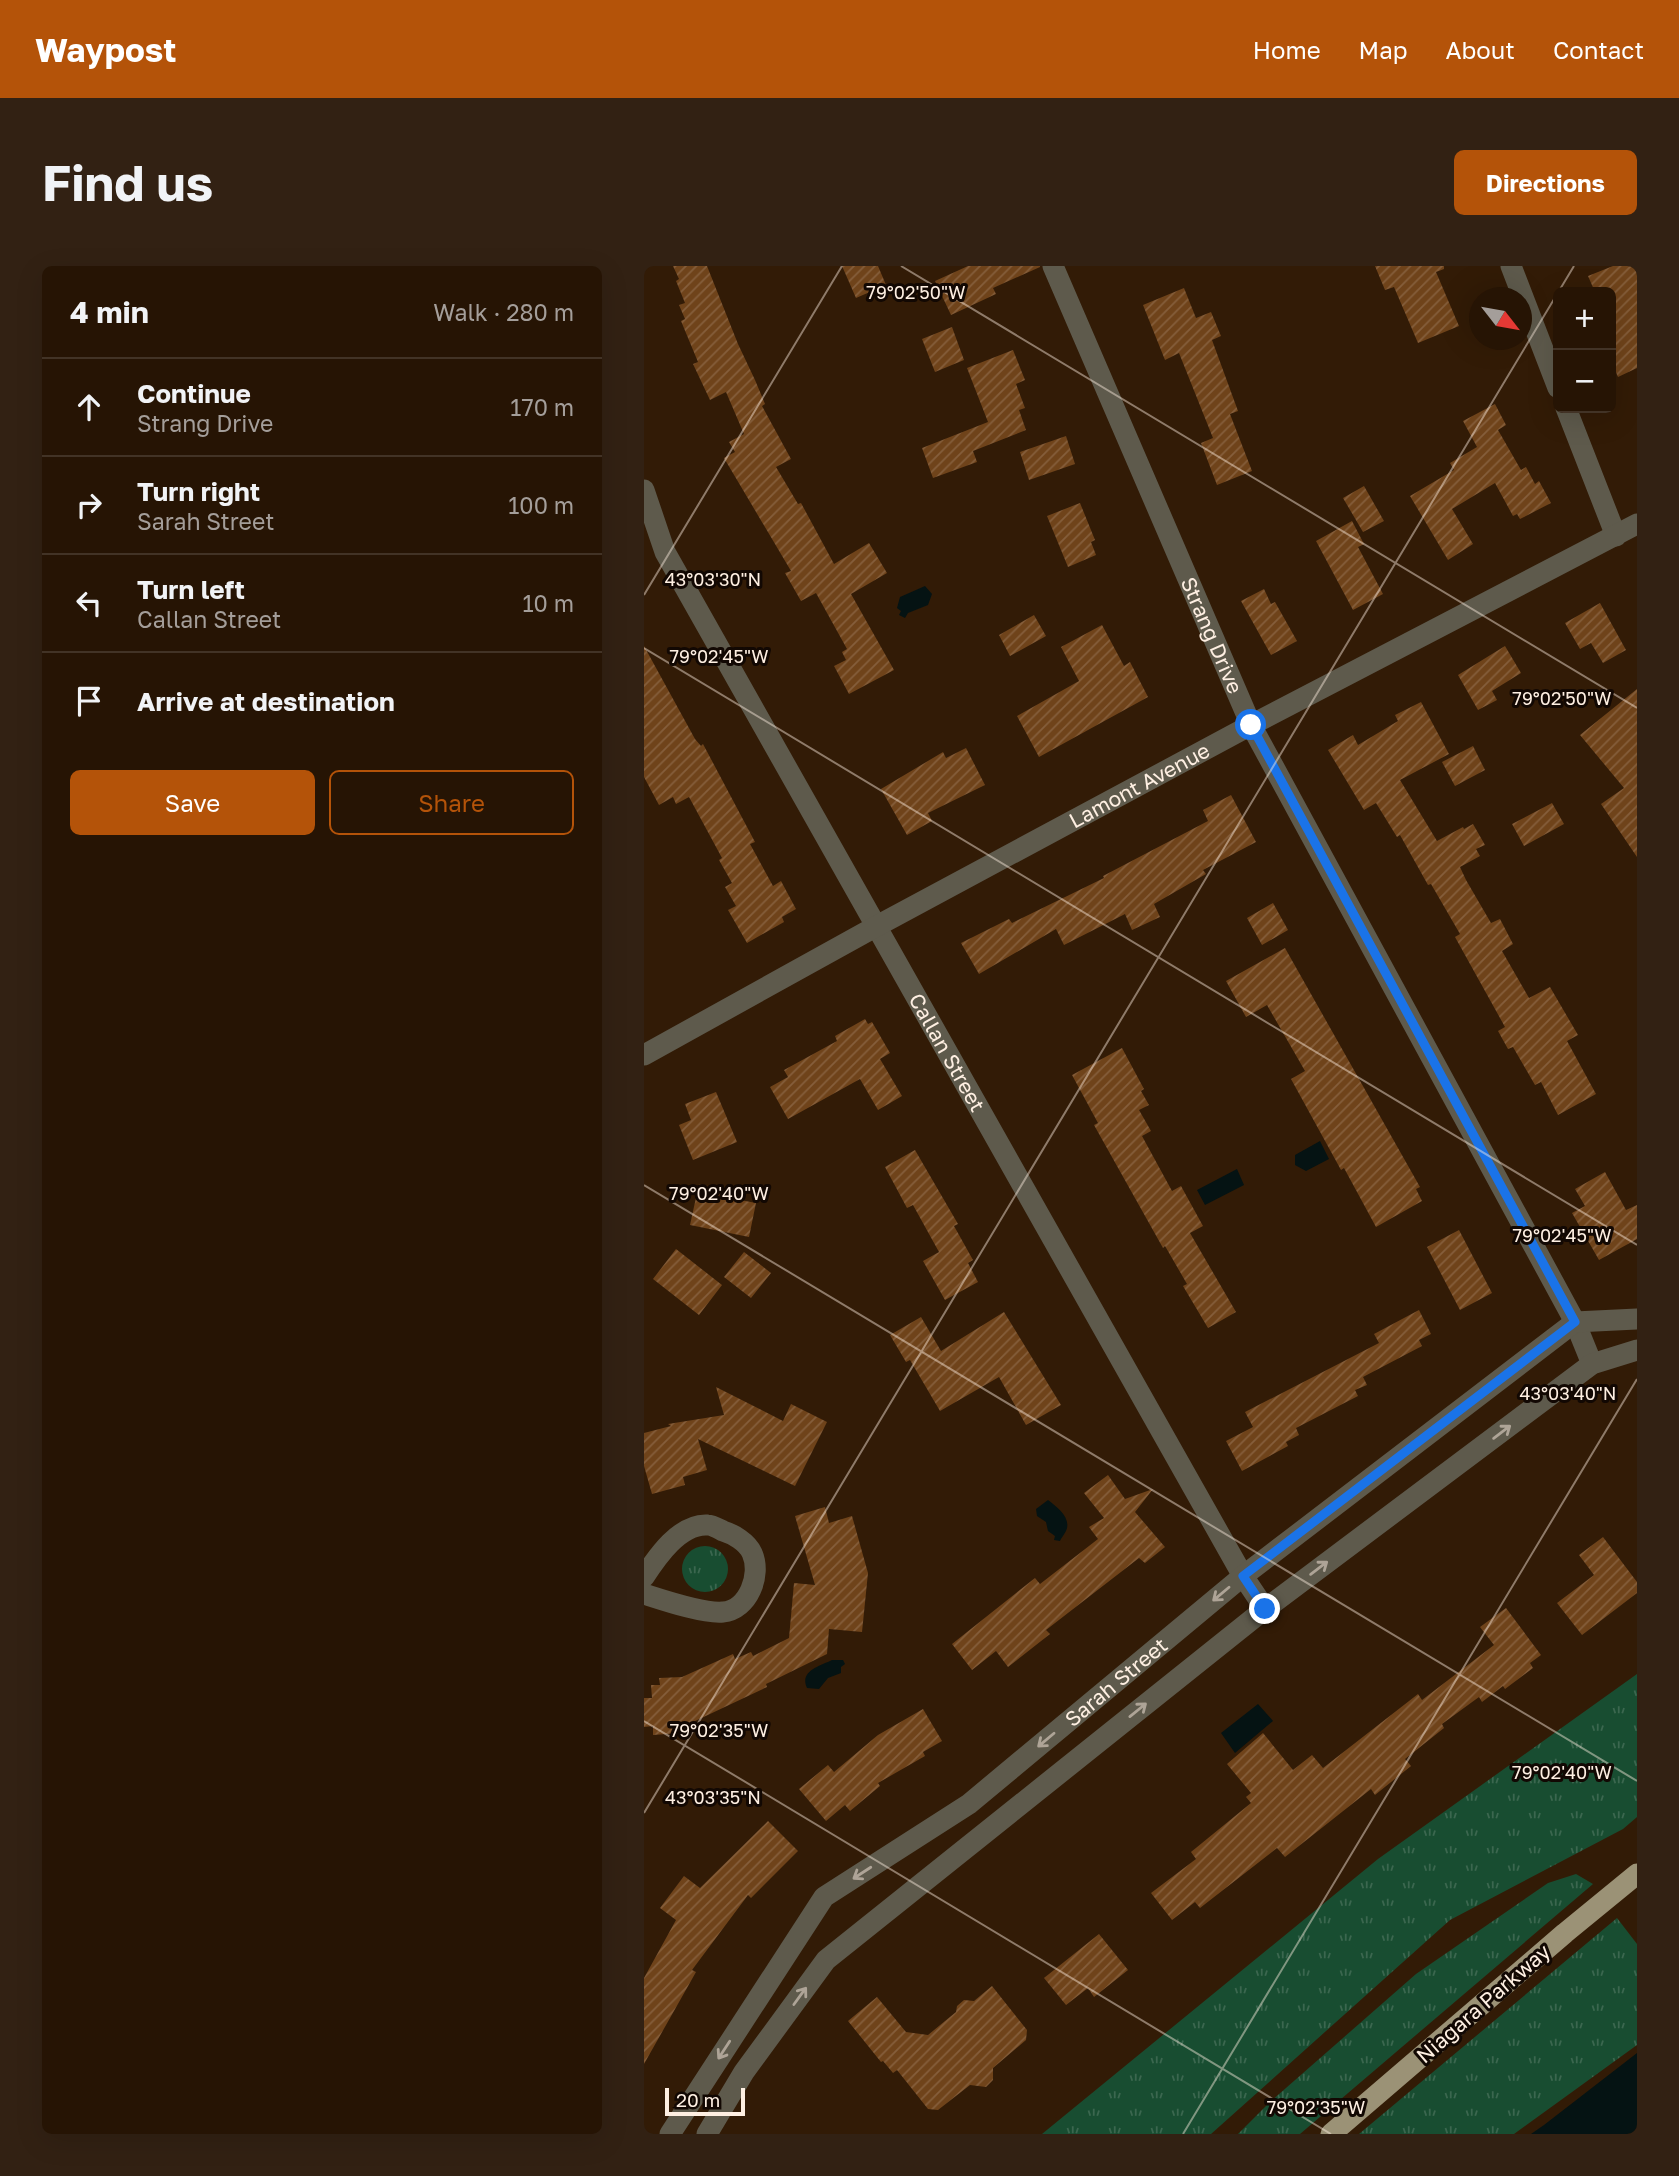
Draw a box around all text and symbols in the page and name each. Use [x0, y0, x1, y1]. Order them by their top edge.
text: Waypost [35, 30, 176, 69]
text: Home [1253, 35, 1321, 64]
text: Map [1359, 35, 1408, 64]
text: About [1446, 35, 1515, 64]
text: Contact [1553, 35, 1644, 64]
button: Directions [1454, 150, 1637, 215]
text: Find us [42, 153, 213, 212]
text: 79°02'50"W [866, 281, 966, 303]
north arrow [1469, 287, 1532, 350]
map controls [1553, 287, 1616, 413]
button: + [1553, 287, 1616, 350]
text: 4 min [70, 294, 149, 330]
text: Walk · 280 m [433, 298, 574, 326]
button: − [1553, 350, 1616, 413]
text: Continue [137, 378, 251, 409]
icon: ahead [70, 388, 108, 426]
text: 170 m [510, 393, 574, 421]
text: Strang Drive [137, 409, 273, 437]
text: Turn right [137, 476, 260, 507]
icon: right [70, 486, 108, 524]
text: 100 m [508, 491, 574, 519]
text: Sarah Street [137, 507, 274, 535]
text: 43°03'30"N [665, 568, 761, 590]
street label: Strang Drive [1176, 573, 1249, 697]
text: Turn left [137, 574, 245, 605]
icon: left [70, 584, 108, 622]
text: 10 m [522, 589, 574, 617]
text: Callan Street [137, 605, 281, 633]
text: 79°02'45"W [669, 645, 769, 667]
icon: arrive [70, 682, 108, 720]
text: Arrive at destination [137, 686, 395, 717]
text: 79°02'50"W [1512, 687, 1612, 709]
route start [1235, 709, 1266, 740]
street label: Lamont Avenue [1064, 737, 1214, 833]
button: Save [70, 770, 315, 835]
button: Share [329, 770, 574, 835]
street label: Callan Street [904, 989, 991, 1116]
text: 79°02'40"W [669, 1182, 769, 1204]
text: 79°02'45"W [1512, 1224, 1612, 1246]
text: 43°03'40"N [1519, 1382, 1617, 1404]
one-way arrow [1492, 1424, 1511, 1439]
one-way arrow [1310, 1560, 1328, 1575]
one-way arrow [1212, 1587, 1230, 1602]
route end [1249, 1593, 1280, 1624]
street label: Sarah Street [1059, 1632, 1172, 1732]
one-way arrow [1128, 1702, 1147, 1717]
text: 79°02'35"W [670, 1719, 768, 1741]
one-way arrow [1037, 1732, 1055, 1748]
text: 79°02'40"W [1512, 1761, 1612, 1783]
text: 43°03'35"N [665, 1786, 761, 1808]
one-way arrow [852, 1866, 872, 1880]
street label: Niagara Parkway [1411, 1938, 1555, 2068]
one-way arrow [792, 1987, 807, 2006]
one-way arrow [717, 2040, 732, 2059]
scale bar [665, 2085, 746, 2117]
text: 20 m [676, 2088, 720, 2111]
text: 79°02'35"W [1267, 2096, 1365, 2118]

